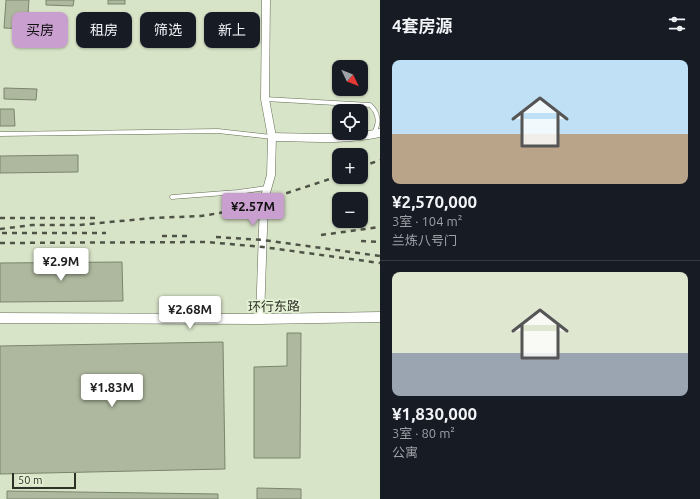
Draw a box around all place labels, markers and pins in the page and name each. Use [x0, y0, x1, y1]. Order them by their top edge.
pin: ¥2.57M [220, 193, 286, 227]
pin: ¥2.9M [33, 248, 89, 282]
pin: ¥2.68M [157, 296, 223, 330]
pin: ¥1.83M [79, 374, 145, 408]

